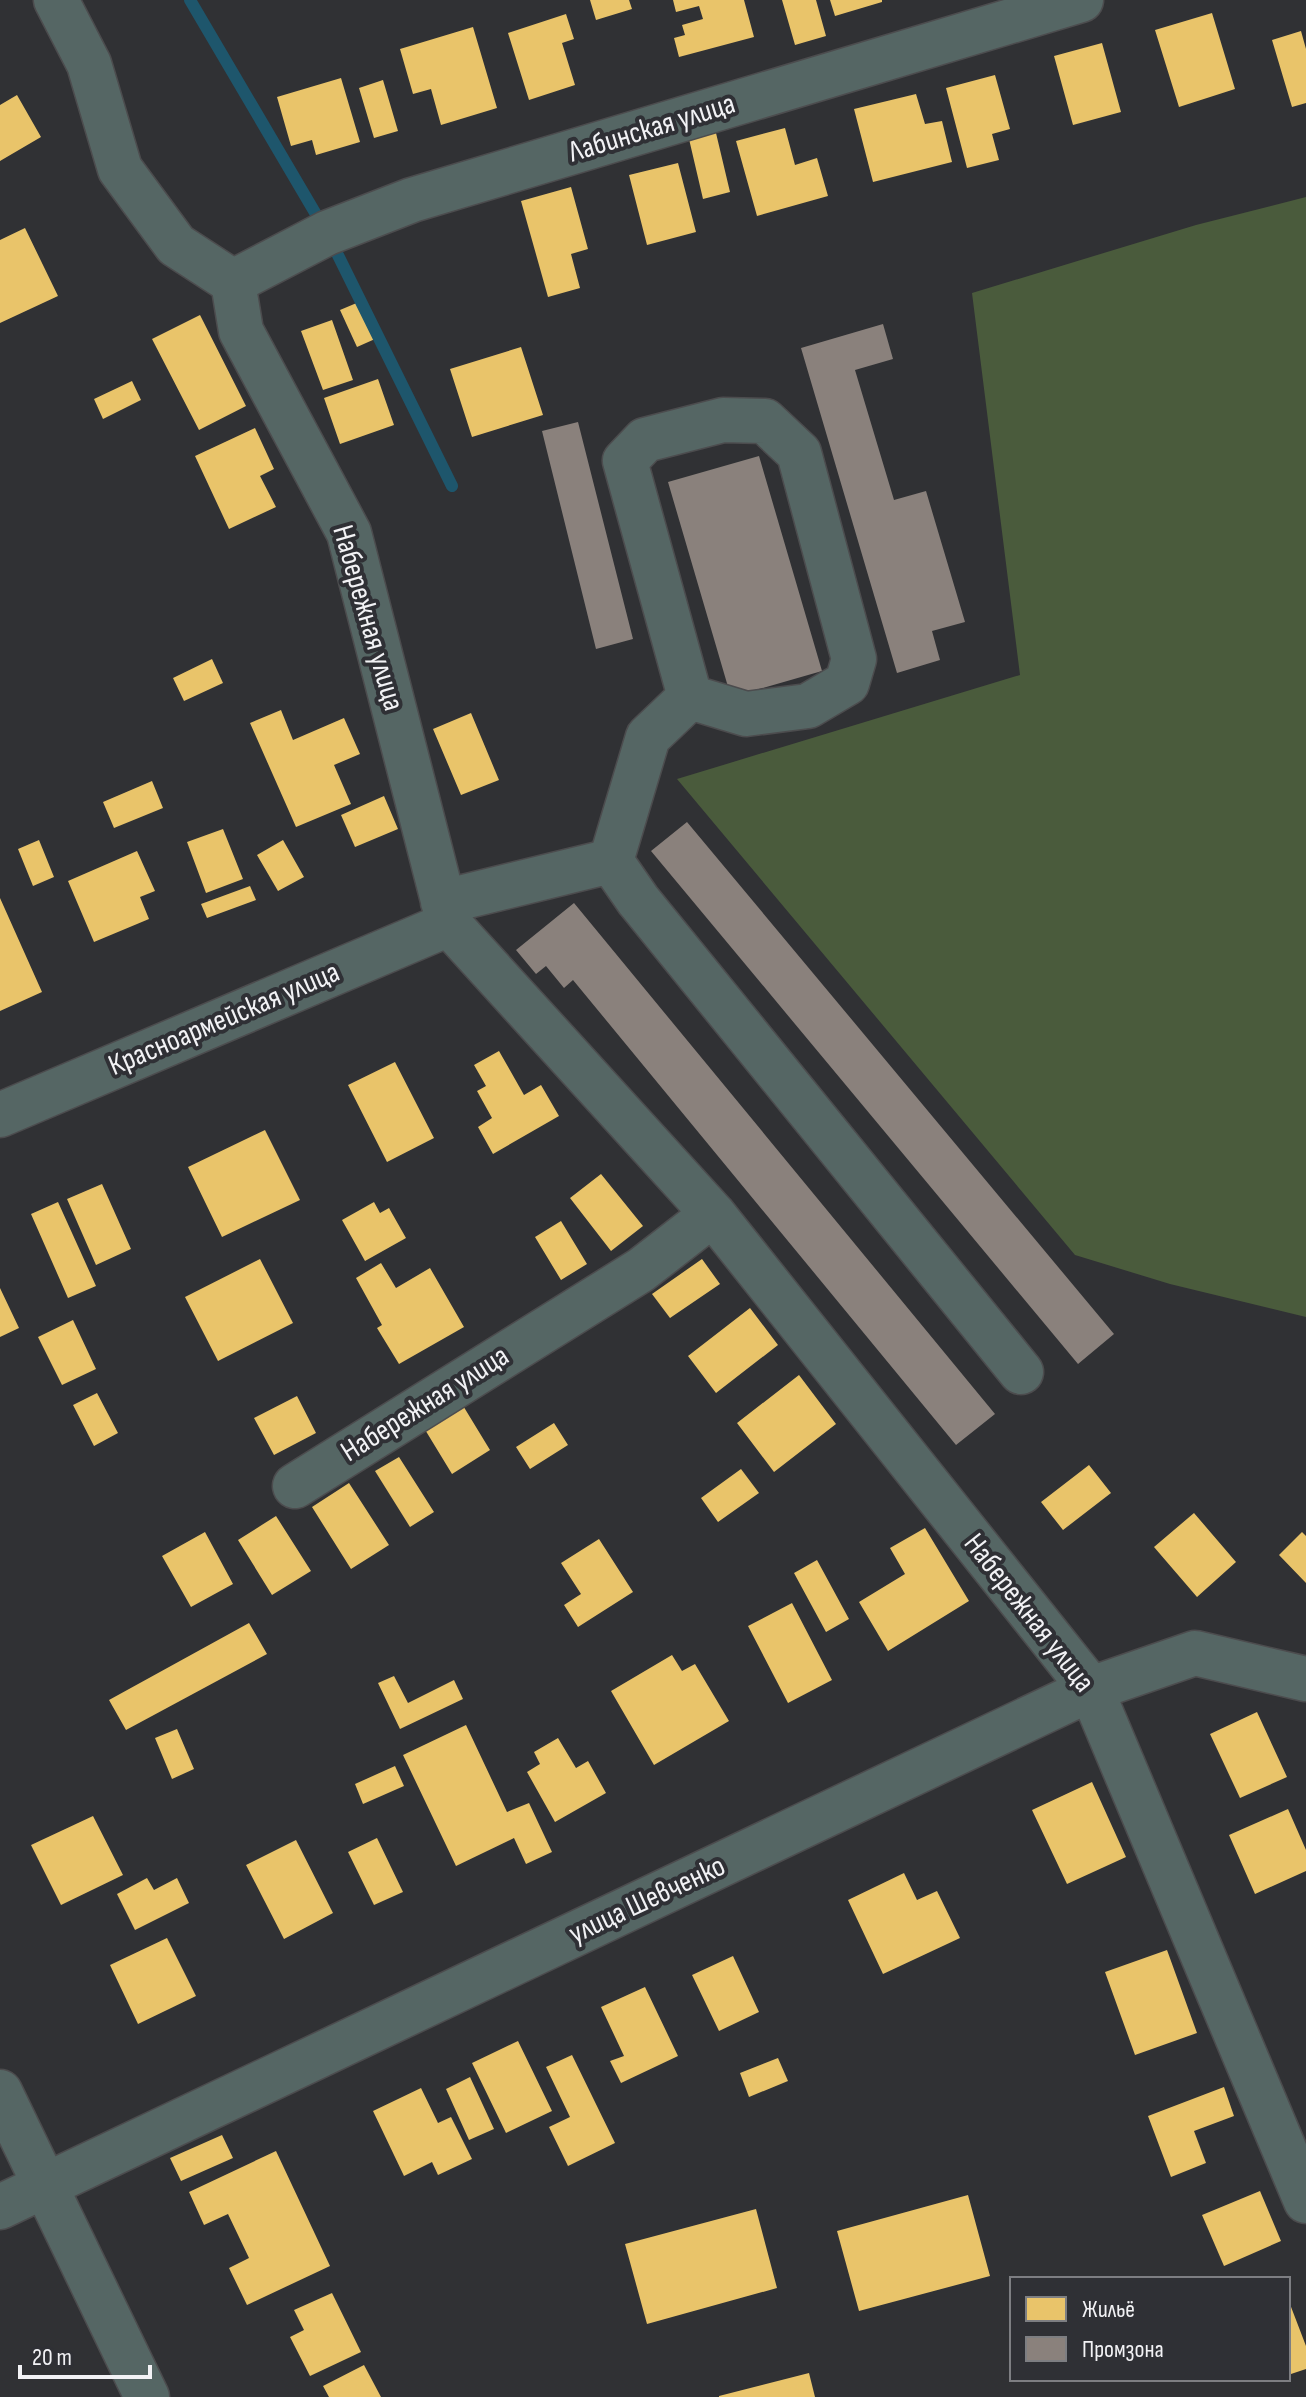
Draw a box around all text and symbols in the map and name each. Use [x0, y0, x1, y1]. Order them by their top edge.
street label: Лабинская улица [564, 86, 740, 171]
street label: Набережная улица [324, 521, 412, 715]
street label: Красноармейская улица [103, 954, 345, 1084]
street label: Набережная улица [334, 1338, 516, 1470]
street label: Набережная улица [956, 1527, 1102, 1699]
street label: улица Шевченко [563, 1848, 731, 1952]
legend [1010, 2277, 1290, 2381]
text: Жильё [1082, 2295, 1135, 2324]
scale bar [20, 2329, 150, 2379]
text: Промзона [1082, 2335, 1164, 2364]
text: 20 m [32, 2343, 72, 2372]

